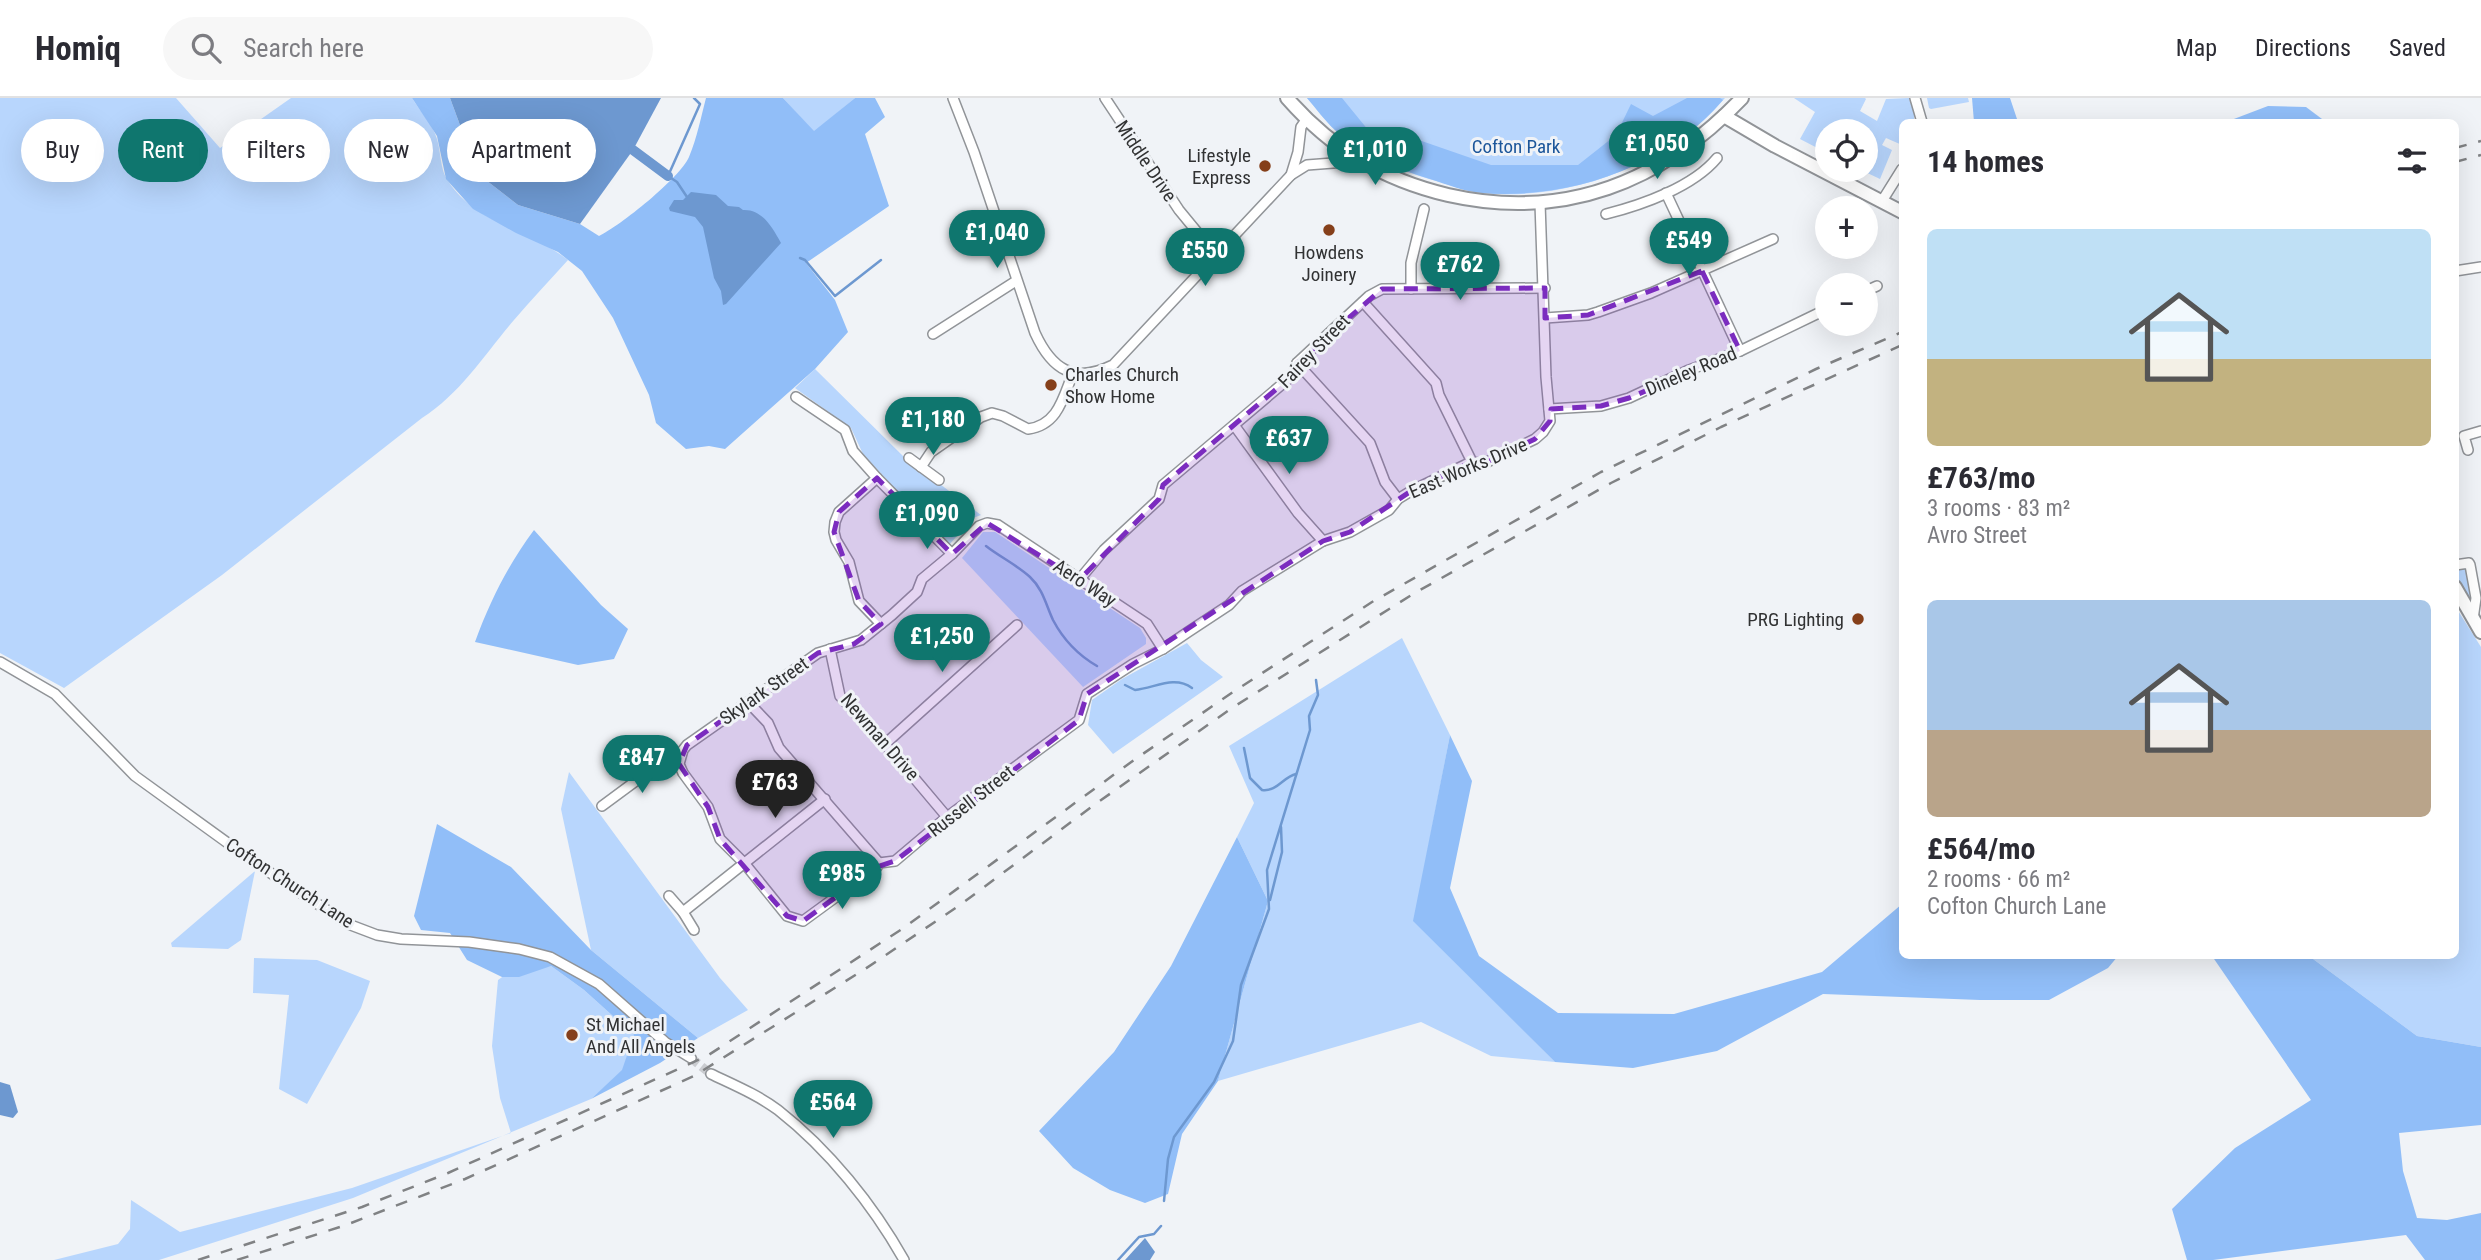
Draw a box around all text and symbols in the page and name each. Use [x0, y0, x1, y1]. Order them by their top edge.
search box [163, 17, 653, 80]
text: Homiq [35, 29, 121, 68]
icon: search [187, 29, 225, 67]
text: Search here [243, 33, 364, 63]
text: Map [2176, 34, 2217, 62]
text: Directions [2255, 34, 2351, 62]
text: Saved [2389, 34, 2446, 62]
street label: Middle Drive [1110, 116, 1182, 206]
chip: Buy [21, 119, 104, 182]
chip: Rent [118, 119, 208, 182]
chip: Filters [222, 119, 330, 182]
chip: New [344, 119, 433, 182]
chip: Apartment [447, 119, 596, 182]
map controls [1815, 119, 1878, 336]
button: locate [1815, 119, 1878, 182]
pin: £1,050 [1600, 122, 1714, 181]
pin: £1,010 [1318, 127, 1432, 187]
text: £1,050 [1625, 130, 1689, 157]
park label: Cofton Park [1472, 135, 1561, 158]
text: £1,010 [1343, 136, 1407, 163]
icon: filters [2393, 142, 2431, 180]
place label: Lifestyle Express [1187, 144, 1251, 189]
text: 14 homes [1927, 144, 2044, 179]
marker: Lifestyle Express [1257, 158, 1273, 174]
button: + [1815, 196, 1878, 259]
pin: £1,040 [940, 211, 1054, 270]
pin: £549 [1648, 218, 1730, 278]
text: £1,040 [965, 219, 1029, 246]
marker: Howdens Joinery [1321, 222, 1337, 238]
text: £549 [1666, 227, 1712, 254]
pin: £550 [1164, 228, 1246, 288]
text: £550 [1182, 237, 1228, 264]
place label: Howdens Joinery [1294, 241, 1364, 286]
pin: £762 [1419, 242, 1501, 302]
text: £762 [1437, 251, 1483, 278]
button: − [1815, 273, 1878, 336]
icon: home [2116, 274, 2242, 400]
street label: Fairey Street [1273, 309, 1355, 393]
street label: Dineley Road [1642, 341, 1740, 401]
place label: Charles Church Show Home [1065, 363, 1179, 408]
marker: Charles Church Show Home [1043, 377, 1059, 393]
pin: £1,180 [876, 398, 990, 457]
text: £1,180 [901, 406, 965, 433]
pin: £637 [1248, 416, 1330, 476]
text: £637 [1266, 425, 1312, 452]
street label: East Works Drive [1405, 433, 1531, 503]
text: £763/mo [1927, 460, 2035, 495]
pin: £1,090 [870, 491, 984, 551]
text: 3 rooms · 83 m² [1927, 495, 2070, 522]
text: £1,090 [895, 500, 959, 527]
text: Avro Street [1927, 522, 2027, 549]
street label: Aero Way [1049, 554, 1121, 612]
place label: PRG Lighting [1747, 608, 1844, 631]
marker: PRG Lighting [1850, 611, 1866, 627]
pin: £1,250 [885, 614, 999, 674]
text: £1,250 [910, 623, 974, 650]
icon: home [2116, 645, 2242, 771]
street label: Skylark Street [715, 652, 813, 730]
street label: Newman Drive [836, 689, 924, 785]
pin: £847 [601, 736, 683, 795]
text: £847 [619, 744, 665, 771]
pin: £763 [734, 760, 816, 820]
street label: Russell Street [923, 760, 1019, 842]
text: £763 [752, 769, 798, 796]
text: £564/mo [1927, 831, 2035, 866]
street label: Cofton Church Lane [222, 833, 358, 933]
pin: £985 [801, 852, 883, 911]
text: £985 [819, 860, 865, 887]
text: 2 rooms · 66 m² [1927, 866, 2070, 893]
text: Cofton Church Lane [1927, 893, 2106, 920]
place label: St Michael And All Angels [586, 1013, 695, 1058]
marker: St Michael And All Angels [564, 1027, 580, 1043]
pin: £564 [792, 1080, 874, 1140]
text: £564 [810, 1089, 856, 1116]

